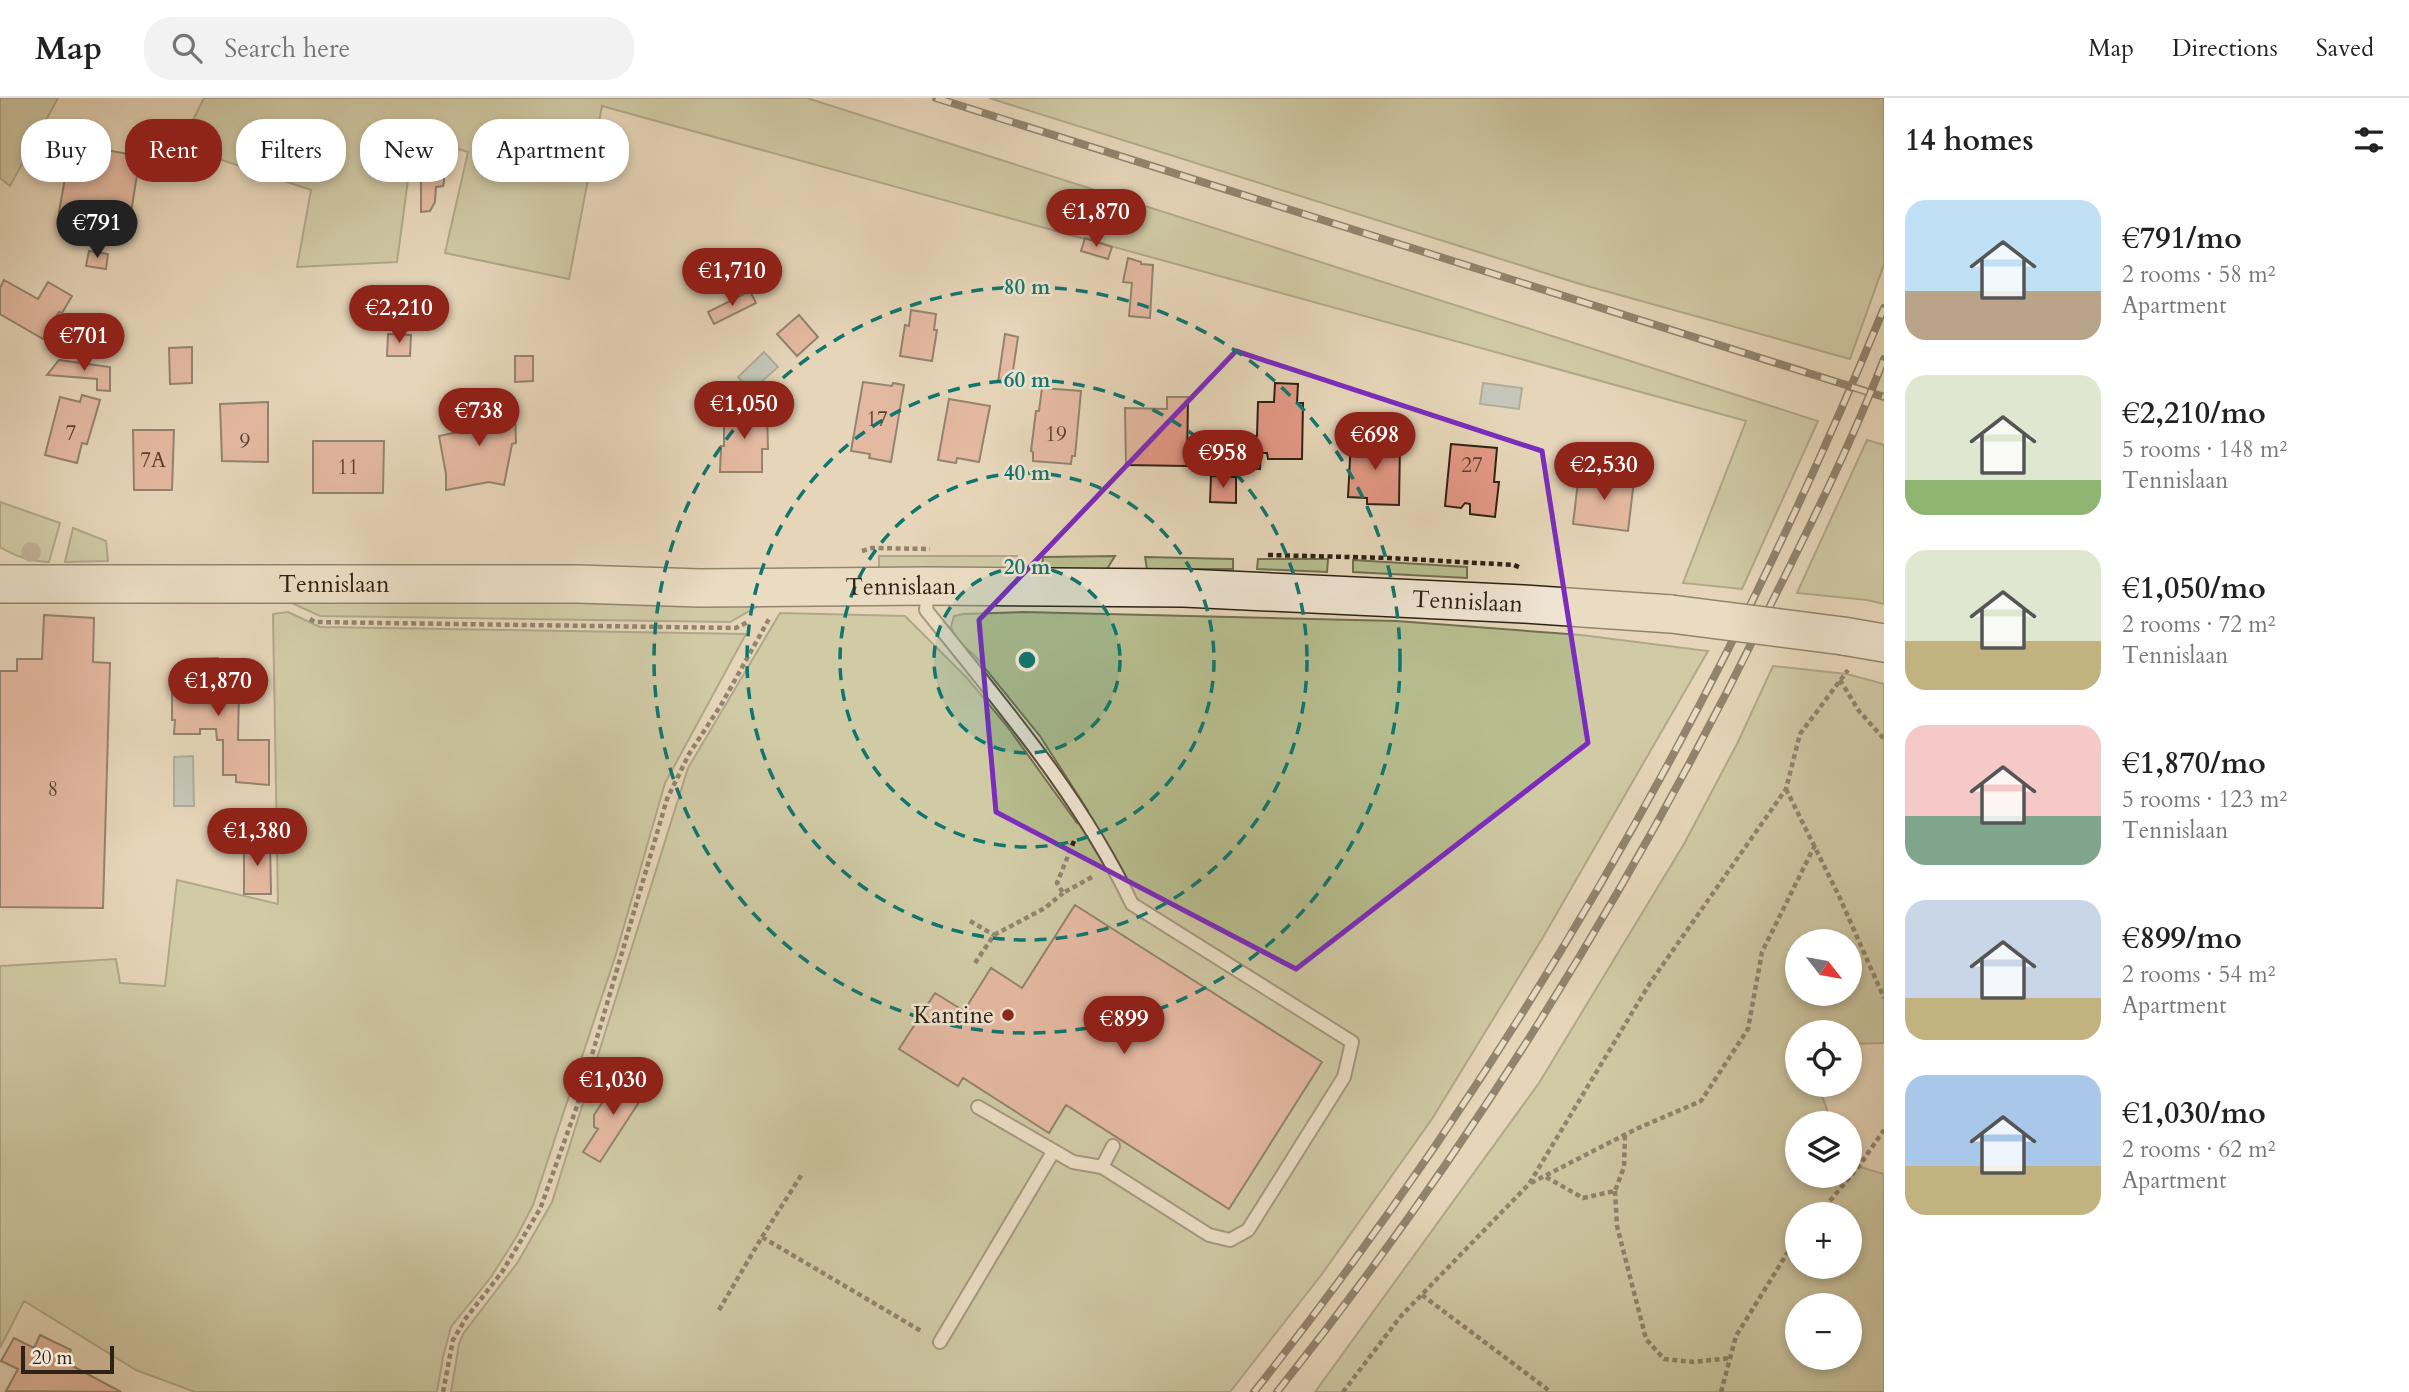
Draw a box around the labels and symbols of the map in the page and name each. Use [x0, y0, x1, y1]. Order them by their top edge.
pin: €1,870 [1039, 190, 1153, 249]
pin: €791 [56, 200, 138, 260]
pin: €1,710 [675, 248, 789, 308]
text: 80 m [1004, 273, 1051, 302]
pin: €2,210 [342, 286, 456, 345]
pin: €701 [43, 314, 125, 373]
text: 60 m [1004, 366, 1051, 395]
pin: €1,050 [687, 382, 801, 441]
pin: €738 [438, 388, 520, 448]
house number: 17 [866, 405, 888, 434]
pin: €698 [1334, 412, 1416, 472]
house number: 7 [66, 419, 77, 448]
house number: 19 [1045, 420, 1067, 449]
house number: 9 [240, 427, 251, 456]
pin: €958 [1182, 430, 1264, 490]
pin: €2,530 [1547, 442, 1661, 502]
house number: 7A [140, 446, 166, 475]
house number: 27 [1461, 451, 1483, 480]
house number: 11 [337, 453, 359, 482]
text: 40 m [1004, 459, 1051, 488]
text: 20 m [1004, 553, 1051, 582]
street label: Tennislaan [278, 568, 390, 601]
street label: Tennislaan [845, 569, 957, 603]
street label: Tennislaan [1411, 582, 1524, 620]
centre of rings [1015, 648, 1039, 672]
pin: €1,870 [161, 658, 275, 718]
house number: 8 [48, 775, 58, 804]
pin: €1,380 [200, 808, 314, 868]
north arrow [1785, 929, 1862, 1006]
pin: €899 [1083, 996, 1165, 1056]
place label: Kantine [913, 999, 994, 1032]
marker: Kantine [1000, 1007, 1016, 1023]
pin: €1,030 [556, 1058, 670, 1117]
scale bar [21, 1343, 114, 1375]

